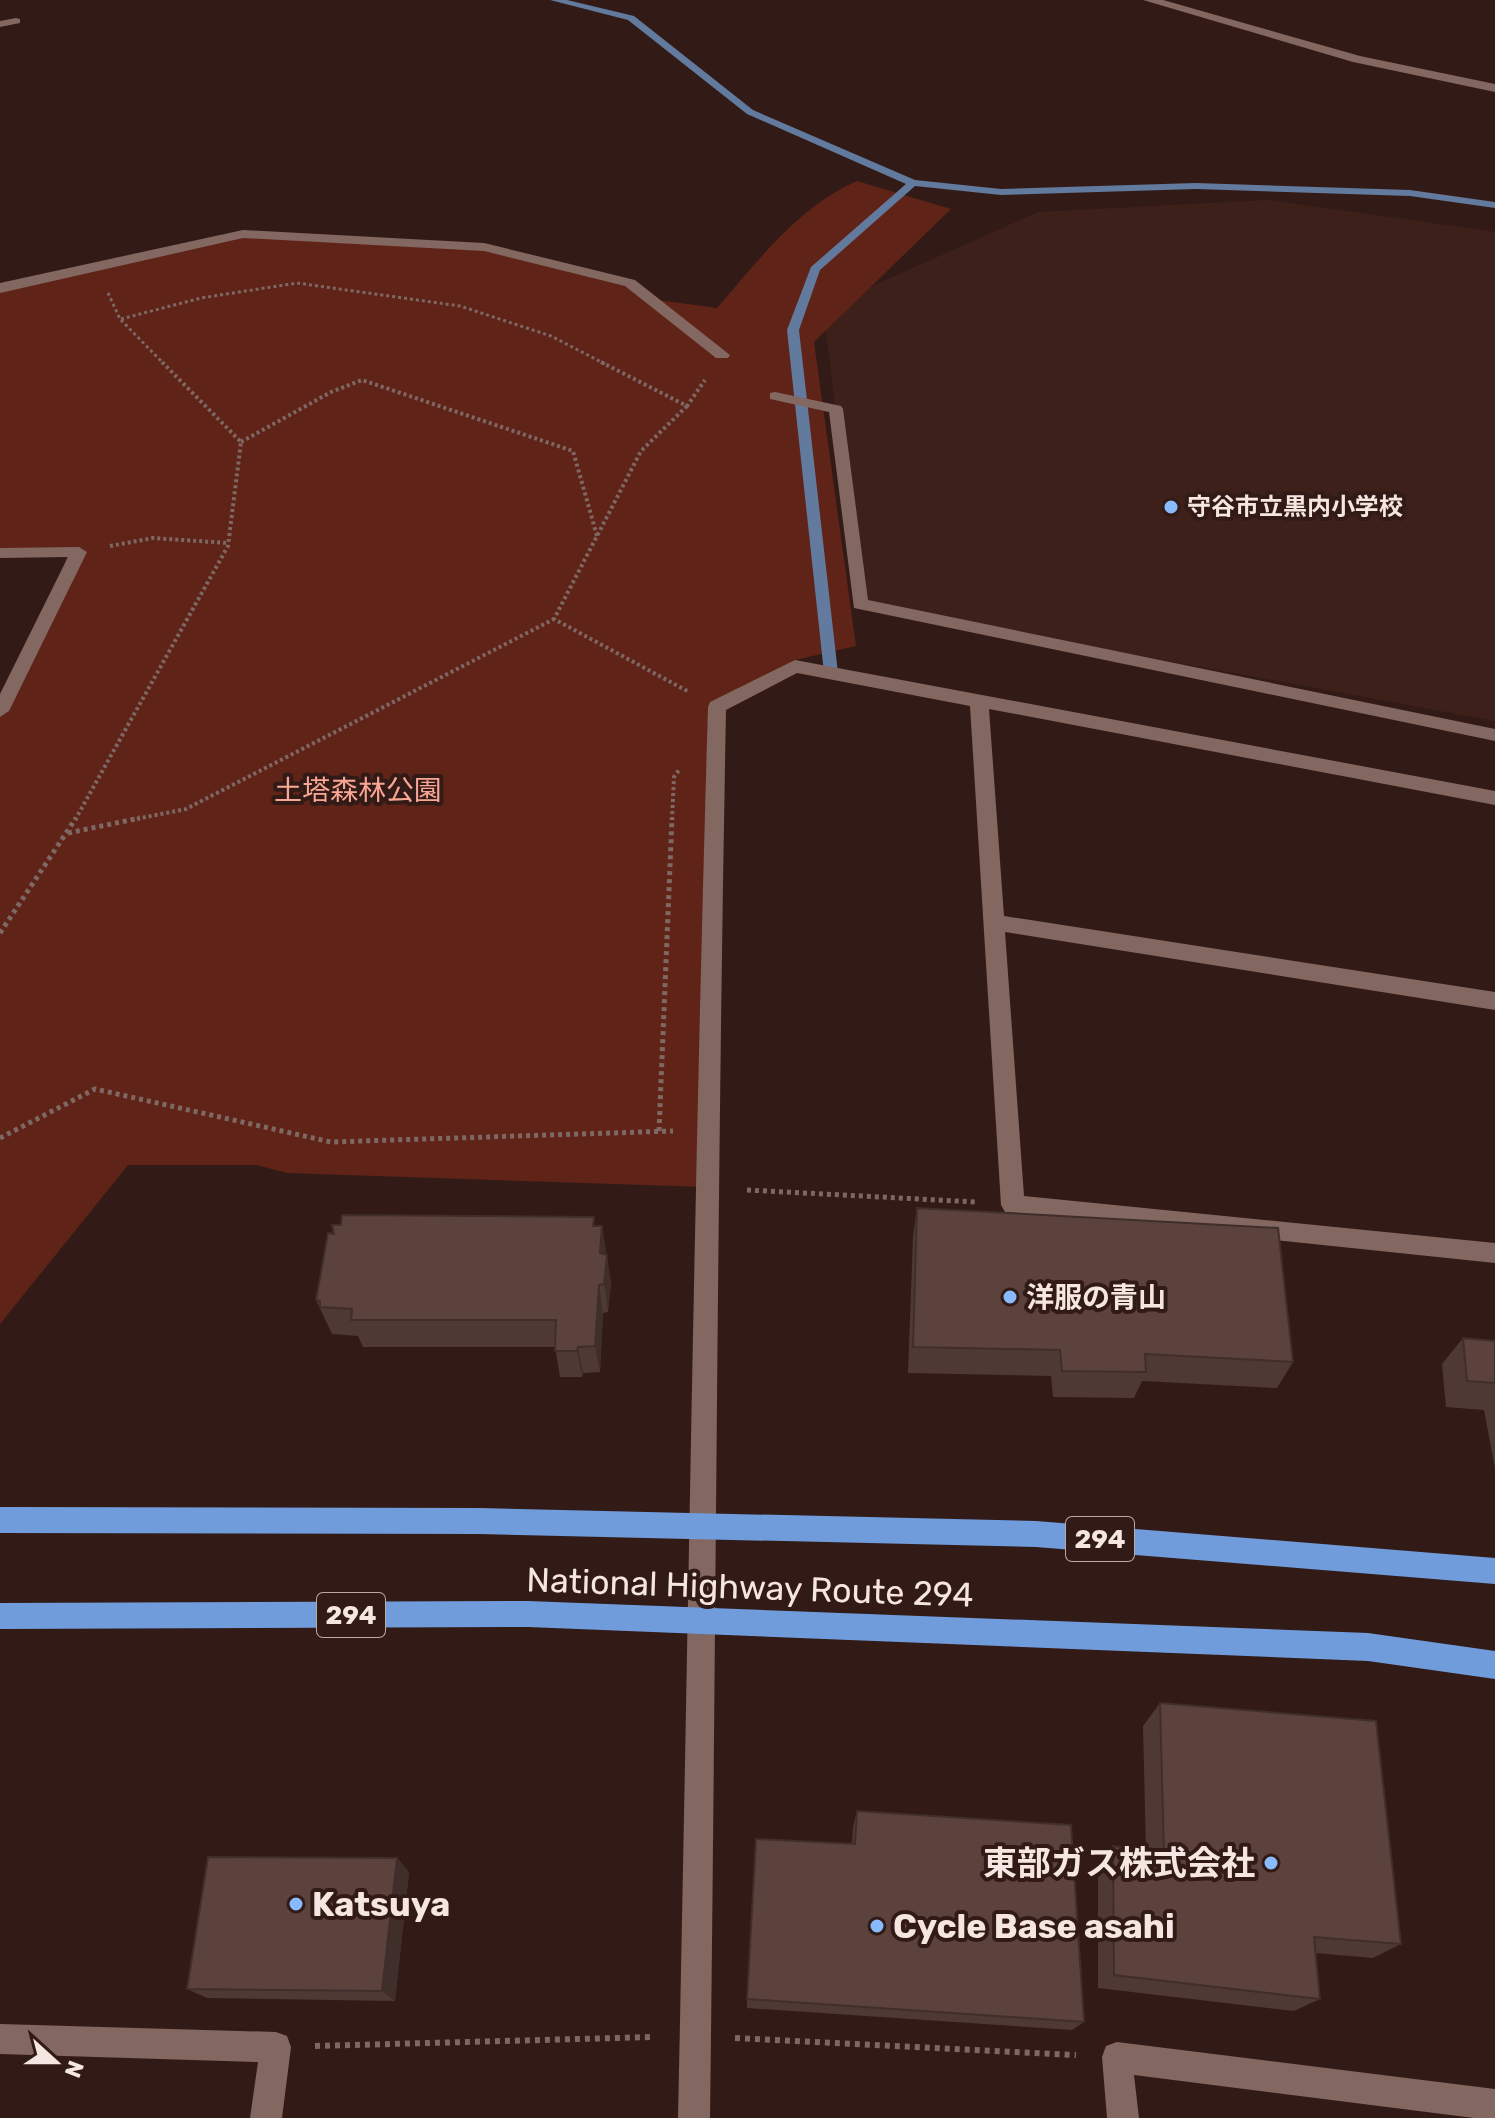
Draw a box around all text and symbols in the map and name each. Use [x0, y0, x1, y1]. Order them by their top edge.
place label: 守谷市立黒内小学校 [1187, 493, 1403, 521]
marker: 守谷市立黒内小学校 [1162, 498, 1180, 516]
park label: 土塔森林公園 [274, 774, 442, 807]
place label: 洋服の青山 [1026, 1281, 1166, 1314]
marker: 洋服の青山 [1001, 1288, 1019, 1306]
road number: 294 [1066, 1517, 1134, 1561]
street label: National Highway Route 294 [526, 1559, 974, 1616]
road number: 294 [317, 1593, 385, 1637]
place label: 東部ガス株式会社 [983, 1843, 1255, 1884]
marker: 東部ガス株式会社 [1262, 1854, 1280, 1872]
place label: Katsuya [312, 1884, 450, 1925]
marker: Katsuya [287, 1895, 305, 1913]
place label: Cycle Base asahi [893, 1906, 1175, 1947]
marker: Cycle Base asahi [868, 1917, 886, 1935]
north arrow [16, 2022, 96, 2102]
text: N [59, 2057, 90, 2081]

